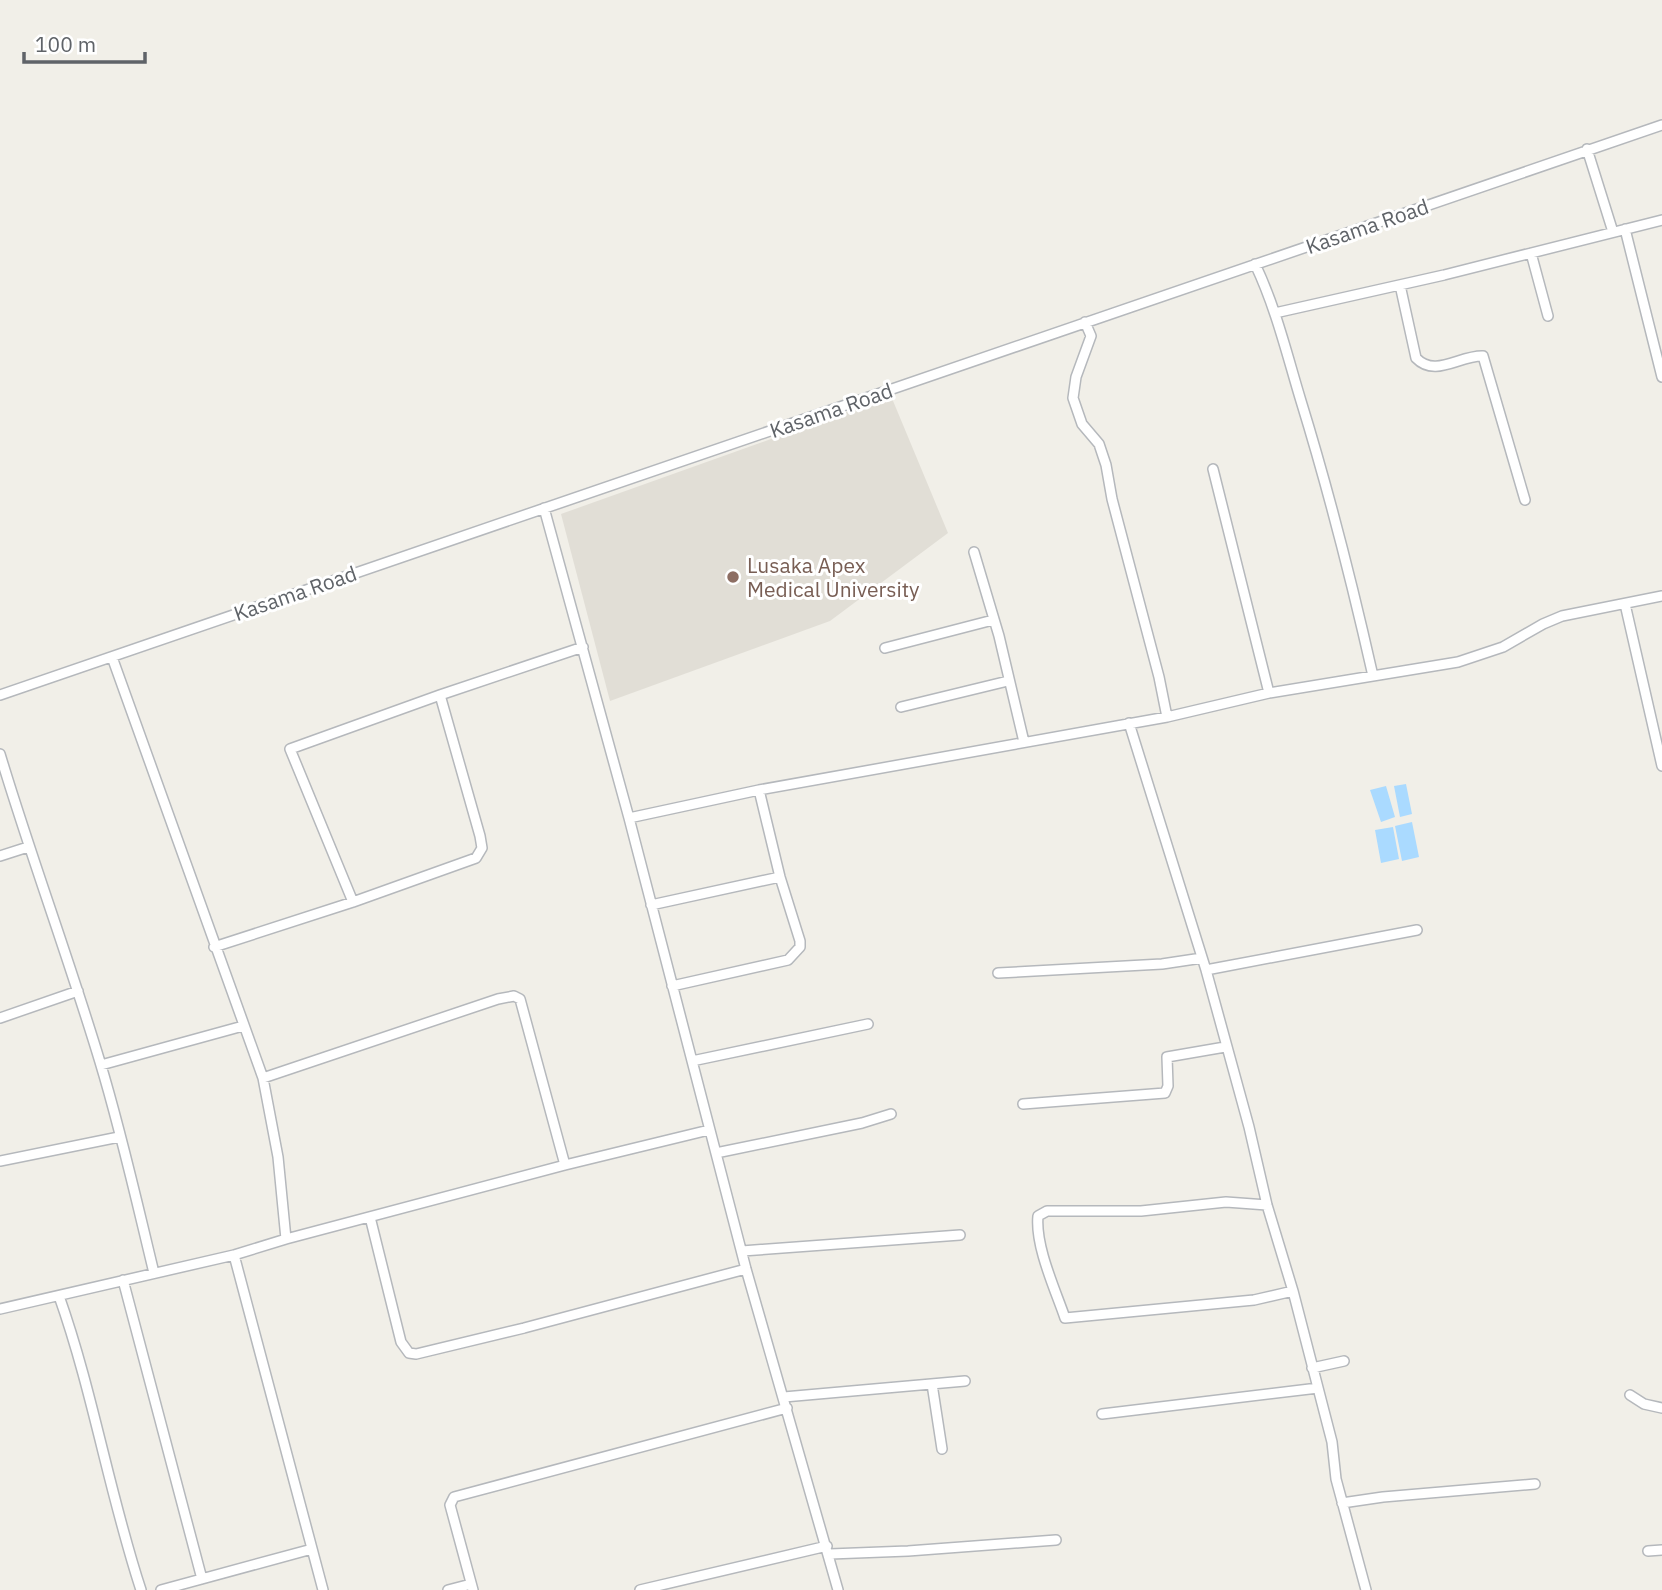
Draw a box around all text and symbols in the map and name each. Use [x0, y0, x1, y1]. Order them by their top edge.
scale bar [24, 21, 145, 65]
text: 100 m [35, 30, 96, 58]
street label: Kasama Road [1302, 192, 1432, 260]
street label: Kasama Road [766, 376, 896, 444]
place label: Lusaka Apex Medical University [747, 551, 920, 603]
street label: Kasama Road [230, 559, 360, 627]
marker: Lusaka Apex Medical University [725, 569, 741, 585]

